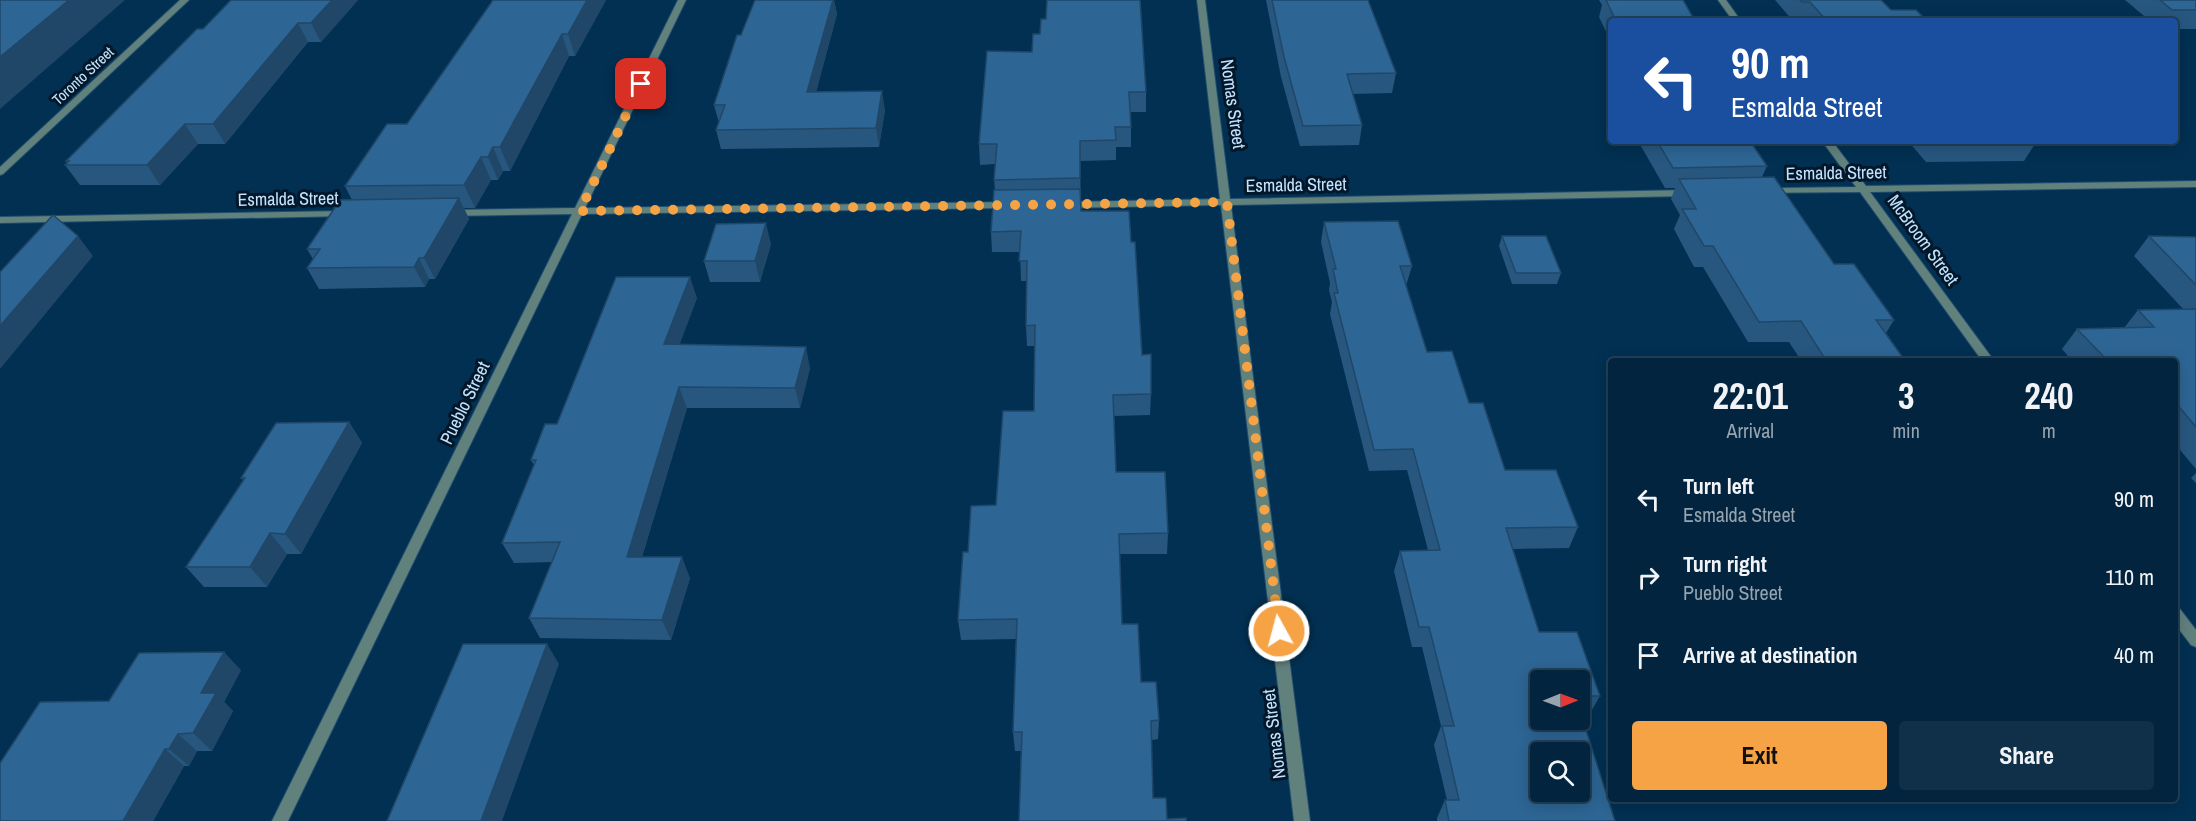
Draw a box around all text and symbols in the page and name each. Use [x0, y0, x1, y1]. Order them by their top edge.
text: 90 m [1731, 35, 1810, 91]
street label: Toronto Street [47, 41, 118, 110]
icon: left [1632, 42, 1710, 120]
pin [615, 58, 666, 109]
street label: Nomas Street [1215, 58, 1252, 150]
icon: arrive [624, 67, 657, 100]
text: Esmalda Street [1731, 89, 1882, 125]
street label: Esmalda Street [1785, 159, 1887, 186]
street label: Esmalda Street [1245, 171, 1347, 198]
street label: Esmalda Street [237, 185, 339, 212]
street label: McBroom Street [1882, 189, 1965, 290]
street label: Pueblo Street [434, 357, 495, 448]
text: 22:01 [1712, 372, 1788, 420]
text: 3 [1898, 372, 1914, 420]
text: 240 [2024, 372, 2074, 420]
text: Arrival [1727, 417, 1774, 444]
text: min [1892, 417, 1920, 444]
text: m [2042, 417, 2056, 444]
text: Turn left [1683, 471, 1754, 501]
icon: left [1632, 483, 1665, 516]
text: 90 m [2114, 484, 2154, 514]
text: Esmalda Street [1683, 501, 1795, 528]
text: Turn right [1683, 549, 1767, 579]
icon: right [1632, 561, 1665, 594]
text: 110 m [2105, 562, 2154, 592]
text: Pueblo Street [1683, 579, 1782, 606]
position arrow [1247, 599, 1311, 663]
icon: arrive [1632, 639, 1665, 672]
text: Arrive at destination [1683, 640, 1857, 670]
text: 40 m [2114, 640, 2154, 670]
north arrow [1530, 670, 1590, 730]
map controls [1530, 670, 1590, 802]
street label: Nomas Street [1256, 688, 1291, 780]
button: Exit [1632, 721, 1887, 790]
button: Share [1899, 721, 2154, 790]
button: search [1530, 742, 1590, 802]

